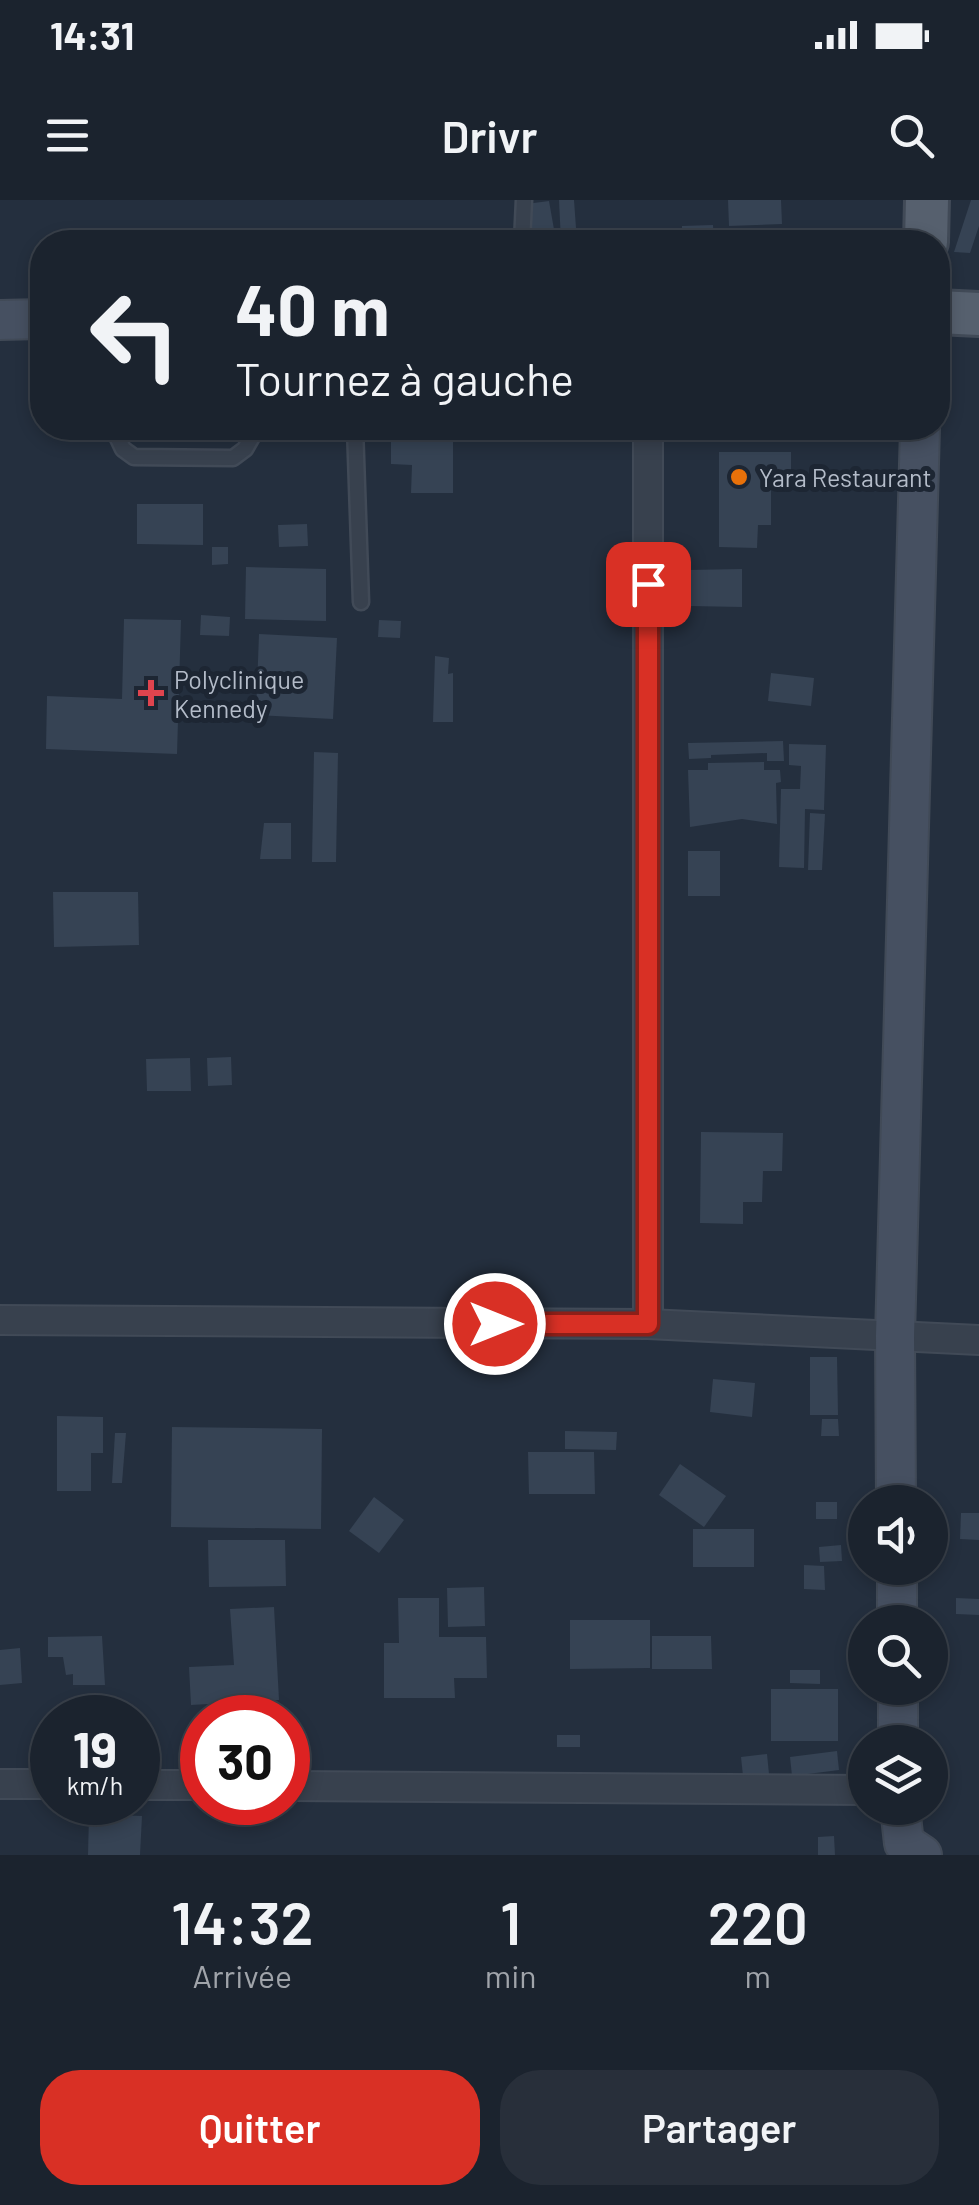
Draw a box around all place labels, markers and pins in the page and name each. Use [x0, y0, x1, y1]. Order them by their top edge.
place label: Yara Restaurant [759, 462, 932, 492]
marker: Yara Restaurant [728, 466, 750, 488]
pin [606, 542, 691, 627]
place label: Polyclinique Kennedy [174, 664, 304, 723]
marker: Polyclinique Kennedy [138, 680, 164, 706]

